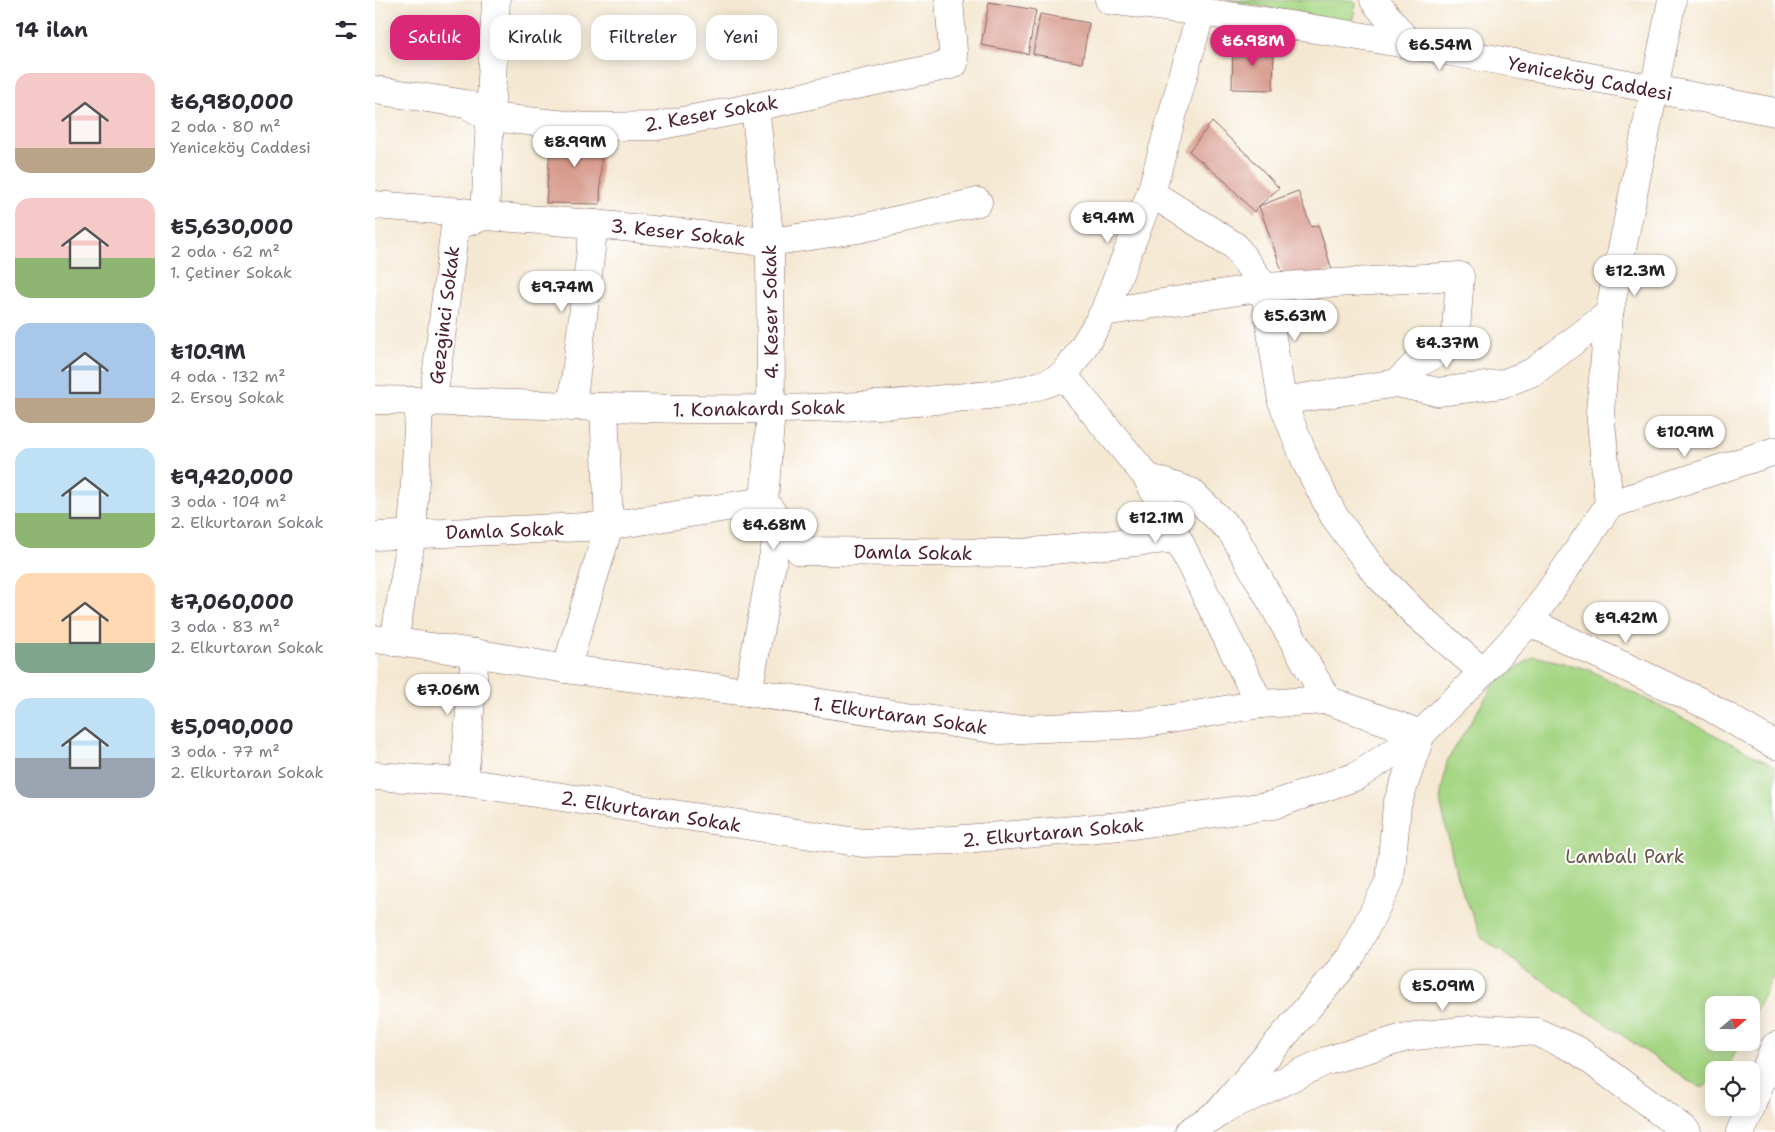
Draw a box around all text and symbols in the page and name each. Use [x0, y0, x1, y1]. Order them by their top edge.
chip: Satılık [390, 15, 480, 60]
chip: Kiralık [490, 15, 581, 60]
chip: Filtreler [591, 15, 696, 60]
chip: Yeni [706, 15, 777, 60]
text: 14 ilan [15, 16, 88, 44]
icon: filters [332, 16, 360, 44]
pin: ₺6.98M [1212, 24, 1294, 67]
pin: ₺6.54M [1399, 28, 1481, 71]
text: ₺6.98M [1221, 30, 1285, 51]
text: ₺6.54M [1408, 34, 1472, 55]
street label: Yeniceköy Caddesi [1505, 50, 1674, 107]
text: ₺6,980,000 [170, 88, 294, 116]
street label: 2. Keser Sokak [642, 89, 780, 138]
icon: home [55, 93, 115, 153]
text: 2 oda · 80 m² [170, 116, 281, 137]
pin: ₺8.99M [534, 126, 616, 168]
text: ₺8.99M [544, 131, 606, 152]
text: Yeniceköy Caddesi [170, 137, 311, 158]
pin: ₺9.4M [1073, 202, 1143, 244]
text: ₺9.4M [1082, 207, 1134, 228]
text: ₺5,630,000 [170, 213, 293, 241]
street label: 3. Keser Sokak [609, 213, 747, 252]
icon: home [55, 218, 115, 278]
text: 2 oda · 62 m² [170, 241, 280, 262]
street label: Gezginci Sokak [424, 244, 465, 386]
street label: 4. Keser Sokak [757, 244, 784, 380]
pin: ₺12.3M [1594, 254, 1676, 297]
text: ₺12.3M [1605, 260, 1665, 281]
text: 1. Çetiner Sokak [170, 262, 292, 283]
pin: ₺9.74M [521, 270, 603, 313]
text: ₺9.74M [530, 276, 594, 297]
pin: ₺5.63M [1254, 300, 1336, 342]
text: ₺5.63M [1263, 305, 1327, 326]
pin: ₺4.37M [1406, 326, 1488, 369]
text: ₺4.37M [1415, 332, 1479, 353]
text: ₺10.9M [170, 338, 246, 366]
icon: home [55, 343, 115, 403]
text: 4 oda · 132 m² [170, 366, 286, 387]
text: 2. Ersoy Sokak [170, 387, 284, 408]
street label: 1. Konakardı Sokak [672, 394, 846, 423]
pin: ₺10.9M [1644, 416, 1726, 458]
text: ₺10.9M [1656, 421, 1714, 442]
text: ₺9,420,000 [170, 463, 293, 491]
icon: home [55, 468, 115, 528]
text: 3 oda · 104 m² [170, 491, 287, 512]
pin: ₺12.1M [1115, 502, 1197, 544]
text: ₺12.1M [1128, 507, 1184, 528]
pin: ₺4.68M [733, 508, 815, 551]
text: 2. Elkurtaran Sokak [170, 512, 324, 533]
text: ₺4.68M [742, 514, 806, 535]
street label: Damla Sokak [445, 516, 565, 545]
street label: Damla Sokak [853, 539, 973, 566]
text: ₺7,060,000 [170, 588, 294, 616]
icon: home [55, 593, 115, 653]
pin: ₺9.42M [1585, 602, 1667, 644]
text: ₺9.42M [1594, 607, 1658, 628]
text: 3 oda · 83 m² [170, 616, 280, 637]
text: 2. Elkurtaran Sokak [170, 637, 324, 658]
pin: ₺7.06M [407, 674, 489, 716]
text: ₺7.06M [416, 679, 480, 700]
street label: 1. Elkurtaran Sokak [811, 691, 989, 740]
text: ₺5,090,000 [170, 713, 294, 741]
icon: home [55, 718, 115, 778]
text: 3 oda · 77 m² [170, 741, 280, 762]
text: 2. Elkurtaran Sokak [170, 762, 324, 783]
street label: 2. Elkurtaran Sokak [559, 785, 743, 838]
street label: 2. Elkurtaran Sokak [961, 812, 1145, 853]
park label: Lambalı Park [1565, 844, 1685, 869]
pin: ₺5.09M [1402, 970, 1484, 1012]
text: ₺5.09M [1411, 975, 1475, 996]
north arrow [1705, 996, 1760, 1051]
map controls [1705, 996, 1760, 1116]
button: locate [1705, 1061, 1760, 1116]

